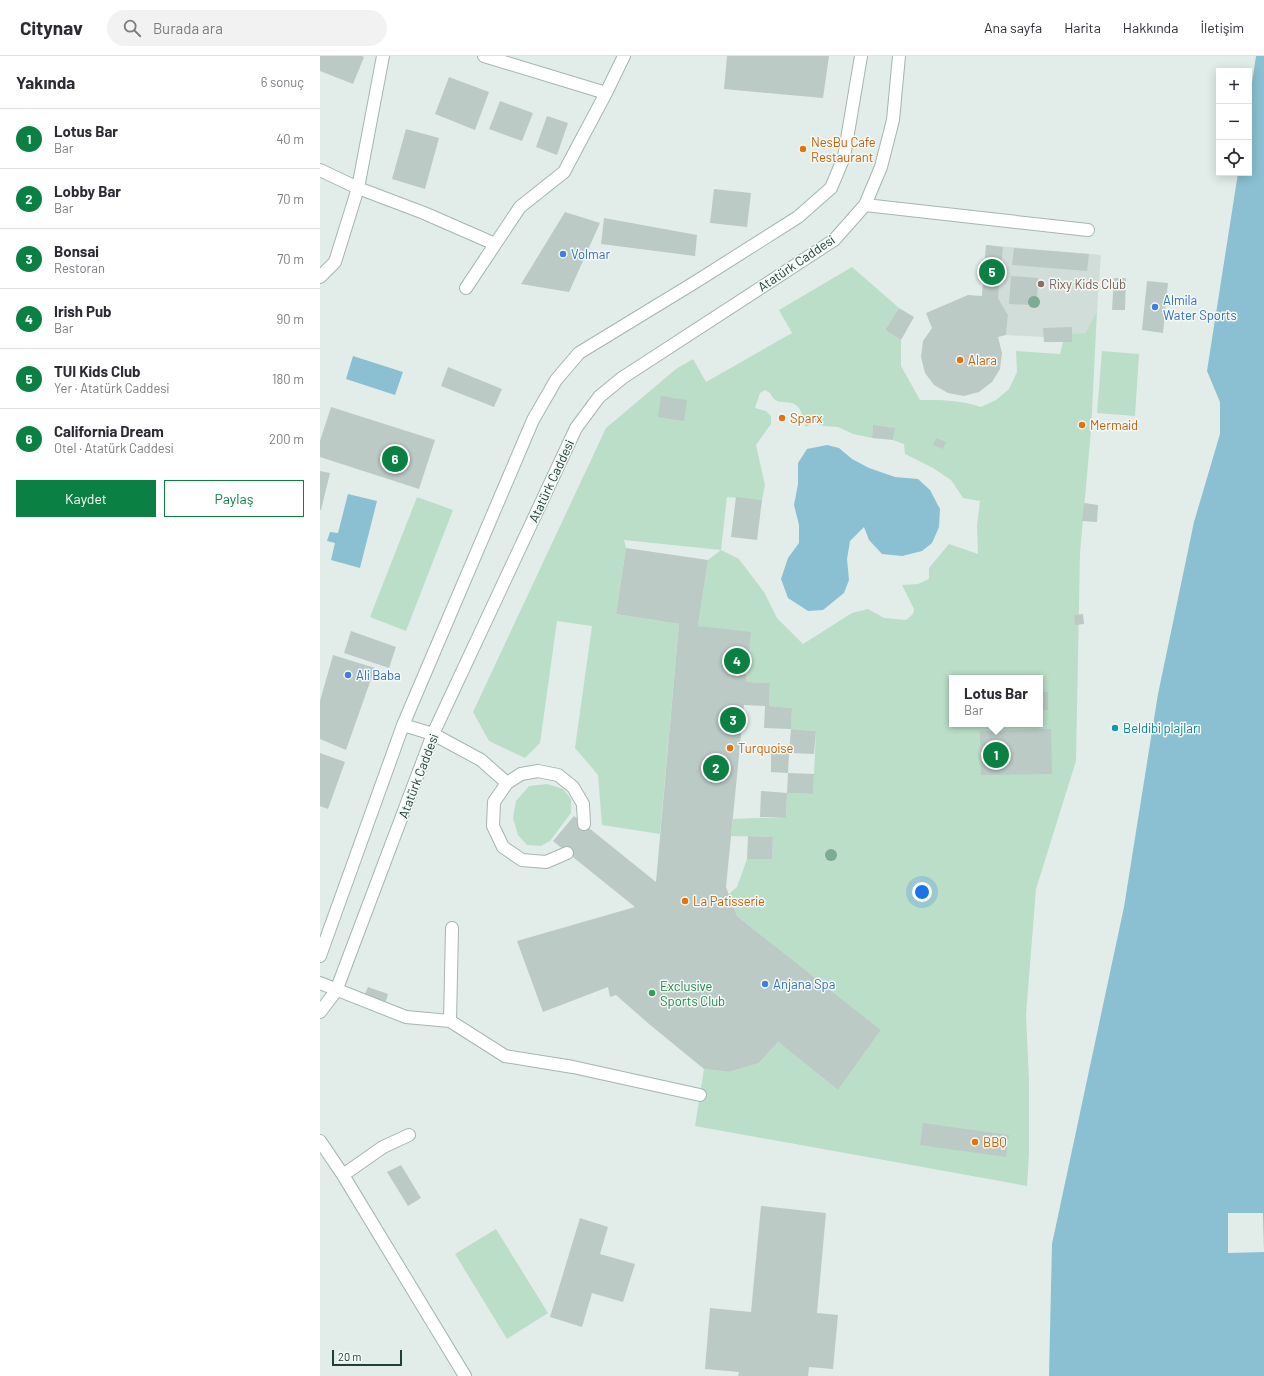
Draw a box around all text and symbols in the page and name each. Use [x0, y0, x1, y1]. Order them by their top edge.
search box [107, 10, 387, 46]
text: Citynav [20, 16, 83, 39]
icon: search [121, 17, 143, 39]
text: Burada ara [153, 19, 223, 37]
text: Ana sayfa [984, 19, 1042, 36]
text: Harita [1064, 19, 1101, 36]
text: Hakkında [1123, 19, 1178, 36]
text: İletişim [1200, 19, 1244, 36]
map controls [1216, 68, 1252, 176]
button: + [1216, 68, 1252, 104]
text: Yakında [16, 72, 75, 92]
text: 6 sonuç [261, 74, 304, 90]
button: − [1216, 104, 1252, 140]
text: Lotus Bar [54, 122, 118, 140]
text: 1 [27, 131, 31, 147]
text: 40 m [276, 131, 304, 147]
place label: NesBu Cafe Restaurant [811, 134, 876, 165]
text: Bar [54, 140, 73, 156]
button: locate [1216, 140, 1252, 176]
marker: NesBu Cafe Restaurant [798, 144, 808, 154]
text: Lobby Bar [54, 182, 121, 200]
text: 2 [25, 191, 33, 207]
text: 70 m [277, 191, 304, 207]
text: Bar [54, 200, 73, 216]
street label: Atatürk Caddesi [755, 231, 838, 295]
text: Bonsai [54, 242, 99, 260]
place label: Volmar [571, 246, 610, 262]
marker: Volmar [558, 249, 568, 259]
text: 3 [25, 251, 33, 267]
text: 70 m [277, 251, 304, 267]
pin: 5 [979, 257, 1005, 287]
text: Restoran [54, 260, 105, 276]
place label: Rixy Kids Club [1049, 276, 1126, 292]
marker: Rixy Kids Club [1036, 279, 1046, 289]
place label: Almila Water Sports [1163, 292, 1237, 323]
text: Irish Pub [54, 302, 112, 320]
marker: Almila Water Sports [1150, 302, 1160, 312]
text: 4 [25, 311, 33, 327]
text: 90 m [277, 311, 304, 327]
text: Bar [54, 320, 73, 336]
place label: Alara [968, 352, 997, 368]
marker: Alara [955, 355, 965, 365]
text: TUI Kids Club [54, 362, 141, 380]
text: 5 [25, 371, 33, 387]
text: 180 m [272, 371, 304, 387]
text: Yer · Atatürk Caddesi [54, 380, 169, 396]
place label: Sparx [790, 410, 822, 426]
marker: Sparx [777, 413, 787, 423]
place label: Mermaid [1090, 417, 1138, 433]
marker: Mermaid [1077, 420, 1087, 430]
text: California Dream [54, 422, 164, 440]
text: 6 [26, 431, 32, 447]
text: 200 m [269, 431, 304, 447]
street label: Atatürk Caddesi [525, 437, 577, 525]
text: Otel · Atatürk Caddesi [54, 440, 174, 456]
pin: 6 [382, 444, 408, 474]
button: Kaydet [16, 480, 156, 517]
button: Paylaş [164, 480, 304, 517]
pin: 4 [724, 646, 750, 676]
place label: Ali Baba [356, 667, 401, 683]
marker: Ali Baba [343, 670, 353, 680]
popup [949, 675, 1043, 727]
text: Lotus Bar [964, 684, 1028, 702]
text: Bar [964, 702, 983, 718]
pin: 3 [720, 705, 746, 735]
place label: Beldibi plajları [1123, 720, 1201, 736]
marker: Beldibi plajları [1110, 723, 1120, 733]
street label: Atatürk Caddesi [395, 731, 442, 820]
place label: Turquoise [738, 740, 794, 756]
pin: 1 [983, 740, 1009, 770]
marker: Turquoise [725, 743, 735, 753]
pin: 2 [703, 753, 729, 783]
your location [912, 882, 932, 902]
place label: La Patisserie [693, 893, 765, 909]
marker: La Patisserie [680, 896, 690, 906]
place label: Anjana Spa [773, 976, 835, 992]
place label: Exclusive Sports Club [660, 978, 725, 1009]
marker: Anjana Spa [760, 979, 770, 989]
marker: Exclusive Sports Club [647, 988, 657, 998]
place label: BBQ [983, 1134, 1007, 1150]
marker: BBQ [970, 1137, 980, 1147]
scale bar [332, 1348, 402, 1367]
text: 20 m [338, 1350, 361, 1363]

